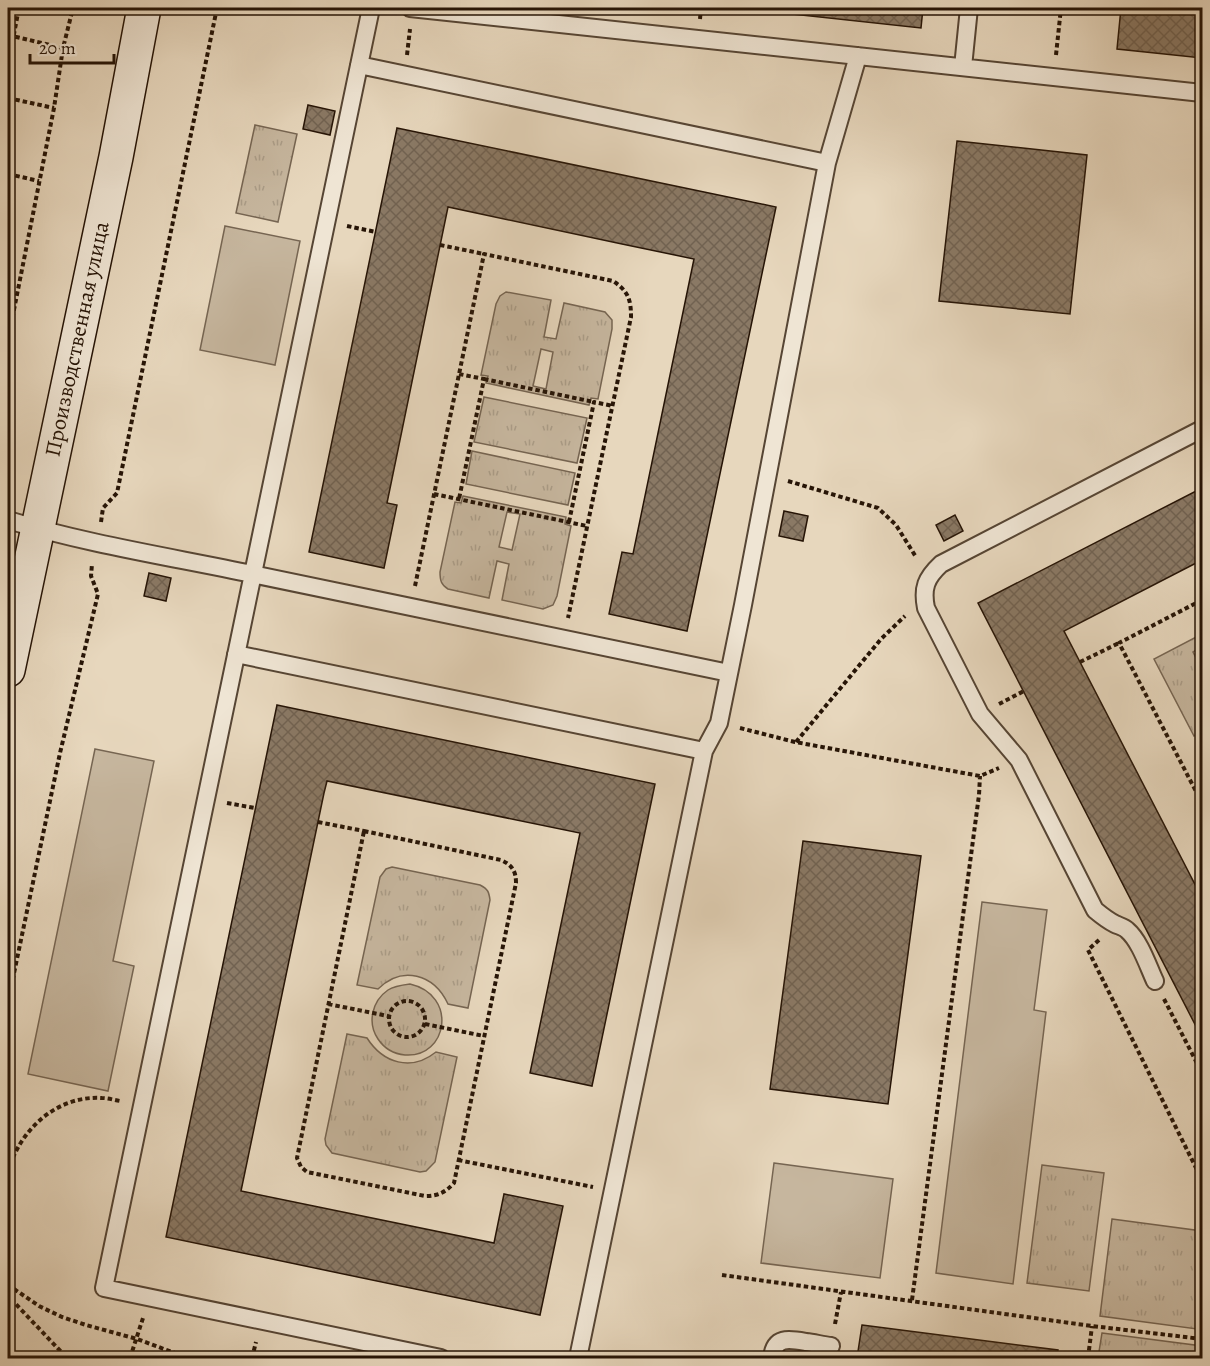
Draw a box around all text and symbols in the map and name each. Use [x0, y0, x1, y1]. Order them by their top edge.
scale bar [30, 27, 114, 65]
text: 20 m [39, 36, 76, 60]
street label: Производственная улица [37, 218, 117, 459]

